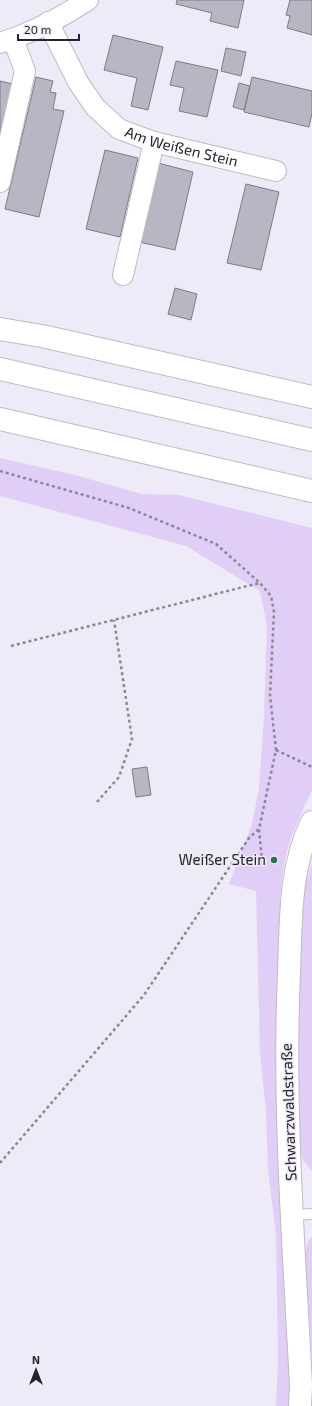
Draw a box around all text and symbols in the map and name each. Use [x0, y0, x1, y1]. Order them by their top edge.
scale bar [18, 16, 79, 42]
text: 20 m [24, 22, 51, 36]
street label: Am Weißen Stein [123, 122, 240, 170]
place label: Weißer Stein [179, 850, 266, 868]
marker: Weißer Stein [269, 855, 279, 865]
street label: Schwarzwaldstraße [277, 1043, 299, 1181]
north arrow [16, 1350, 56, 1390]
text: N [32, 1353, 40, 1366]

